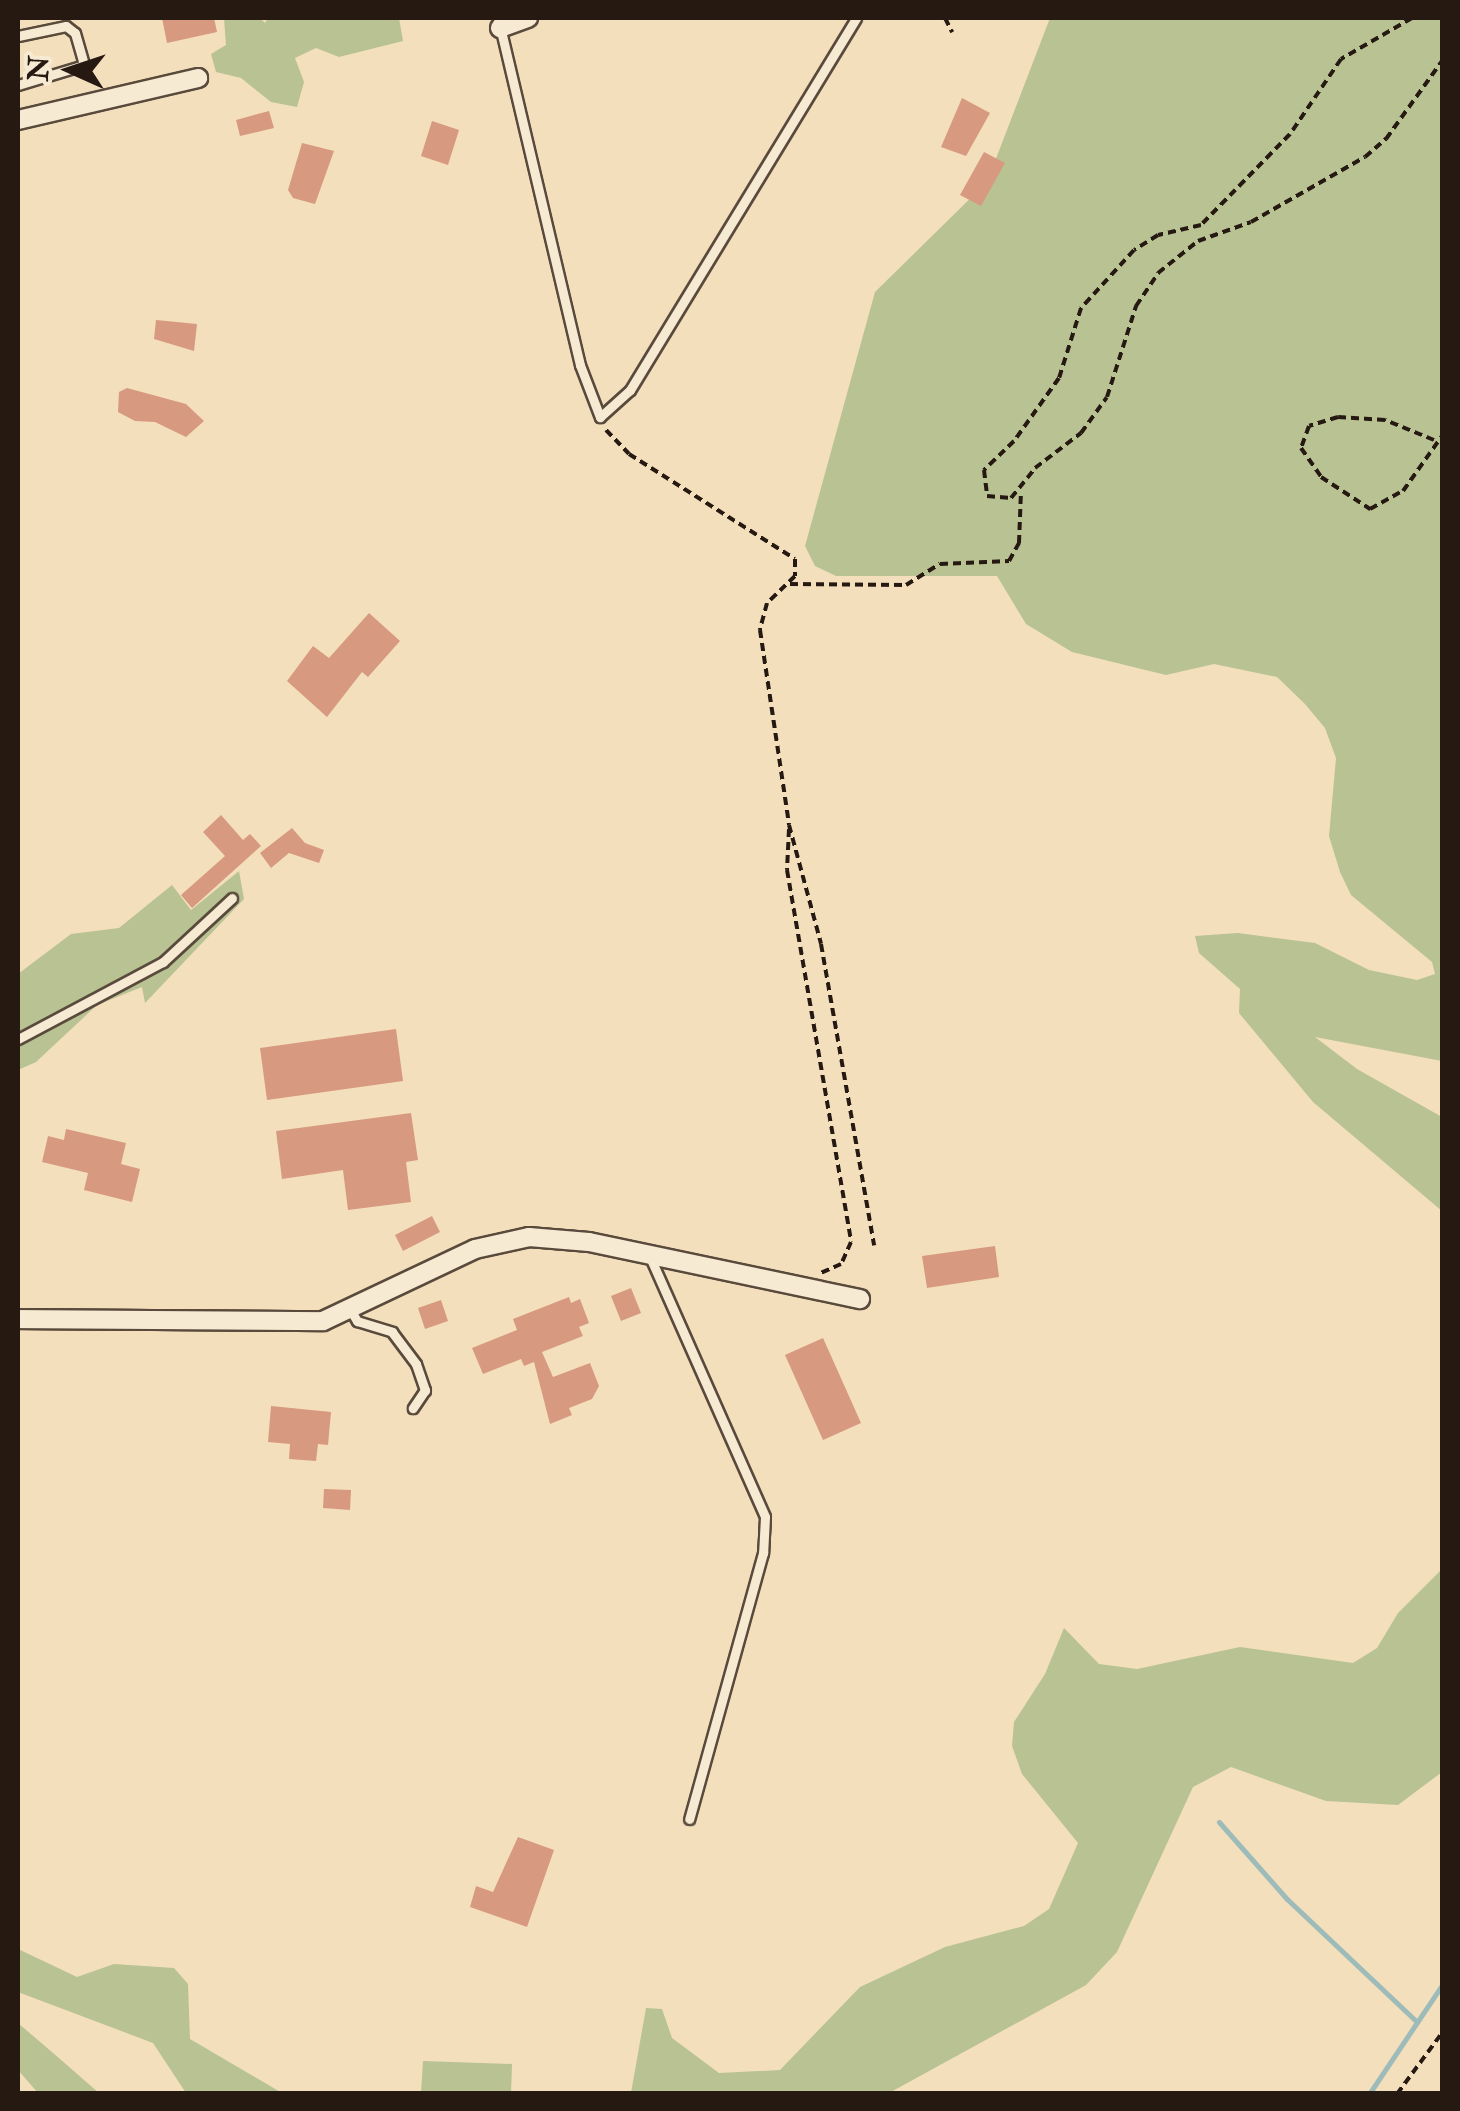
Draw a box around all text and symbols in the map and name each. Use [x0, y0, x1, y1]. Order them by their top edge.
north arrow [20, 20, 120, 120]
text: N [21, 55, 58, 82]

